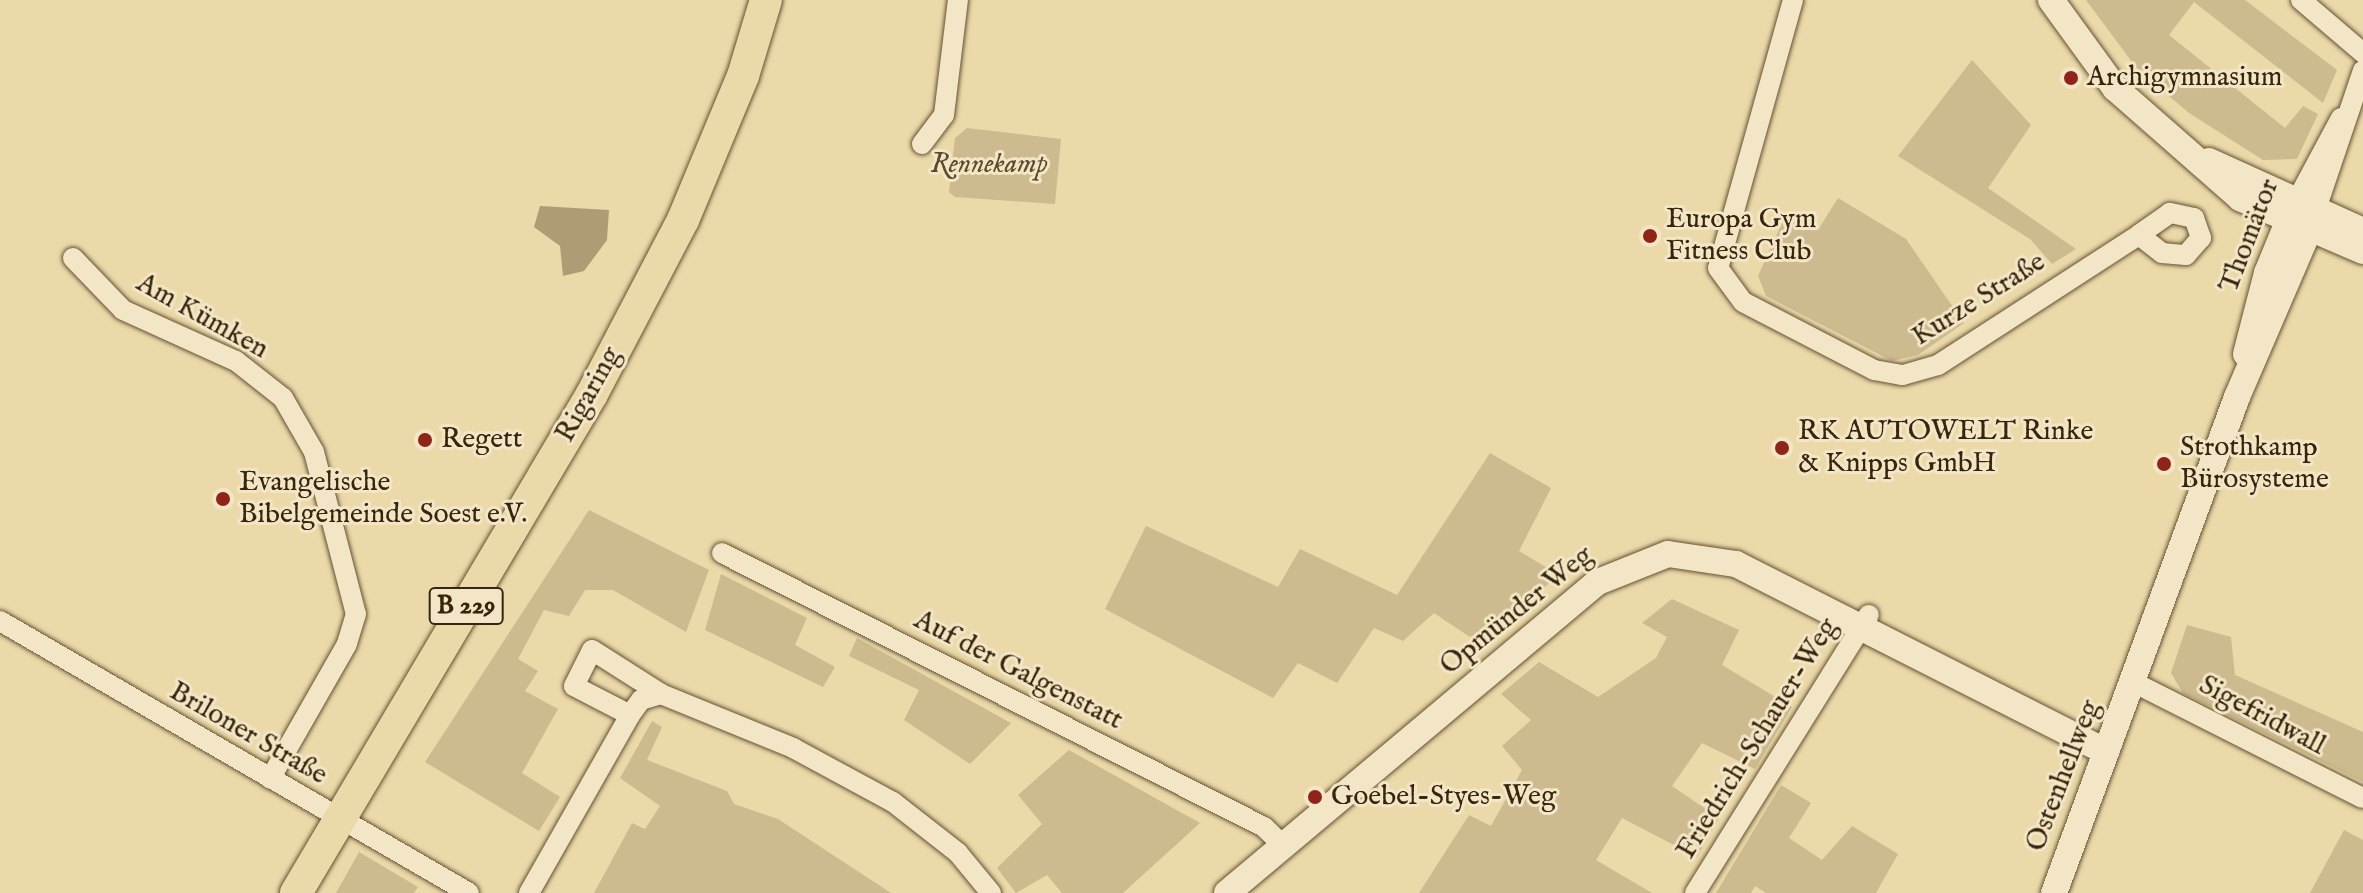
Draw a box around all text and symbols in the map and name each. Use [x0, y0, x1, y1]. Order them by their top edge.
place label: Archigymnasium [2087, 61, 2282, 95]
marker: Archigymnasium [2062, 69, 2080, 87]
park label: Rennekamp [930, 148, 1048, 182]
street label: Thomätor [2213, 174, 2287, 298]
place label: Europa Gym Fitness Club [1666, 203, 1816, 269]
marker: Europa Gym Fitness Club [1641, 227, 1659, 245]
street label: Kurze Straße [1906, 246, 2052, 354]
street label: Am Kümken [130, 267, 274, 367]
street label: Rigaring [549, 341, 629, 449]
place label: RK AUTOWELT Rinke & Knipps GmbH [1798, 415, 2093, 481]
place label: Regett [441, 423, 522, 457]
marker: Regett [416, 431, 434, 449]
place label: Strothkamp Bürosysteme [2180, 431, 2329, 497]
marker: RK AUTOWELT Rinke & Knipps GmbH [1773, 439, 1791, 457]
marker: Strothkamp Bürosysteme [2155, 455, 2173, 473]
place label: Evangelische Bibelgemeinde Soest e.V. [239, 466, 527, 532]
marker: Evangelische Bibelgemeinde Soest e.V. [214, 490, 232, 508]
street label: Opmünder Weg [1434, 539, 1600, 683]
road number: B 229 [428, 584, 504, 628]
street label: Auf der Galgenstatt [908, 604, 1128, 738]
street label: Friedrich-Schauer-Weg [1670, 612, 1846, 866]
street label: Sigefridwall [2193, 669, 2331, 763]
street label: Briloner Straße [163, 675, 333, 793]
street label: Ostenhellweg [2020, 696, 2108, 856]
place label: Goebel-Styes-Weg [1331, 780, 1556, 814]
marker: Goebel-Styes-Weg [1306, 788, 1324, 806]

